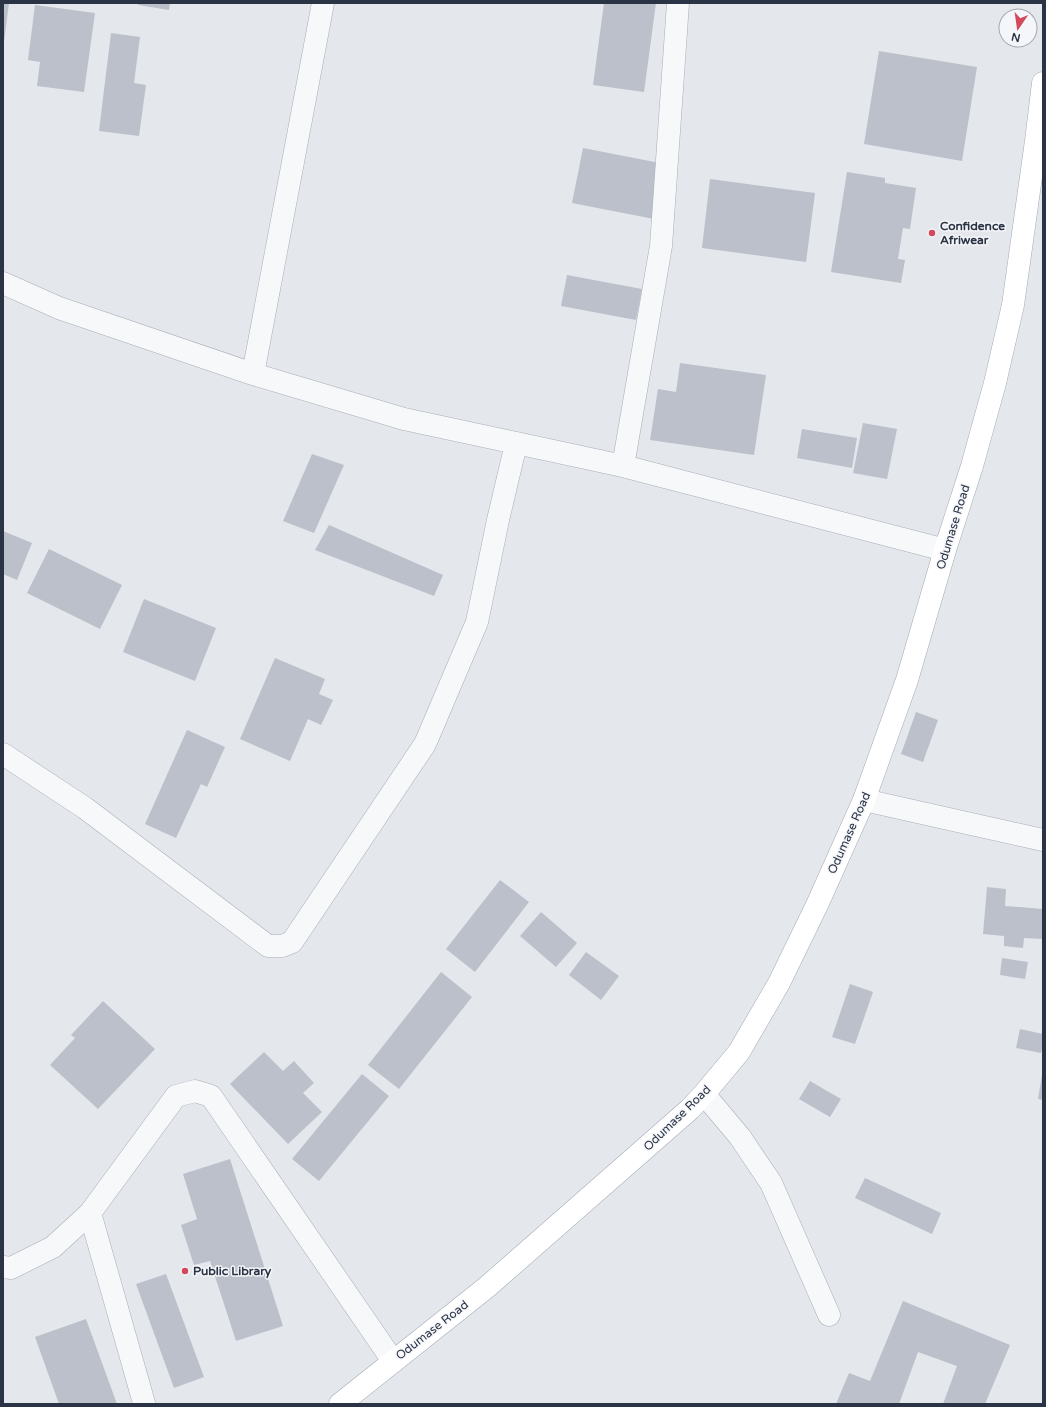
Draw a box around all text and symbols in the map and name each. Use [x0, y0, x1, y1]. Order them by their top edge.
north arrow [998, 8, 1038, 48]
text: N [1010, 30, 1022, 45]
place label: Confidence Afriwear [940, 219, 1005, 247]
marker: Confidence Afriwear [927, 228, 937, 238]
street label: Odumase Road [933, 483, 973, 571]
street label: Odumase Road [825, 790, 873, 876]
street label: Odumase Road [640, 1082, 714, 1154]
place label: Public Library [193, 1264, 272, 1279]
marker: Public Library [180, 1266, 190, 1276]
street label: Odumase Road [393, 1297, 471, 1363]

